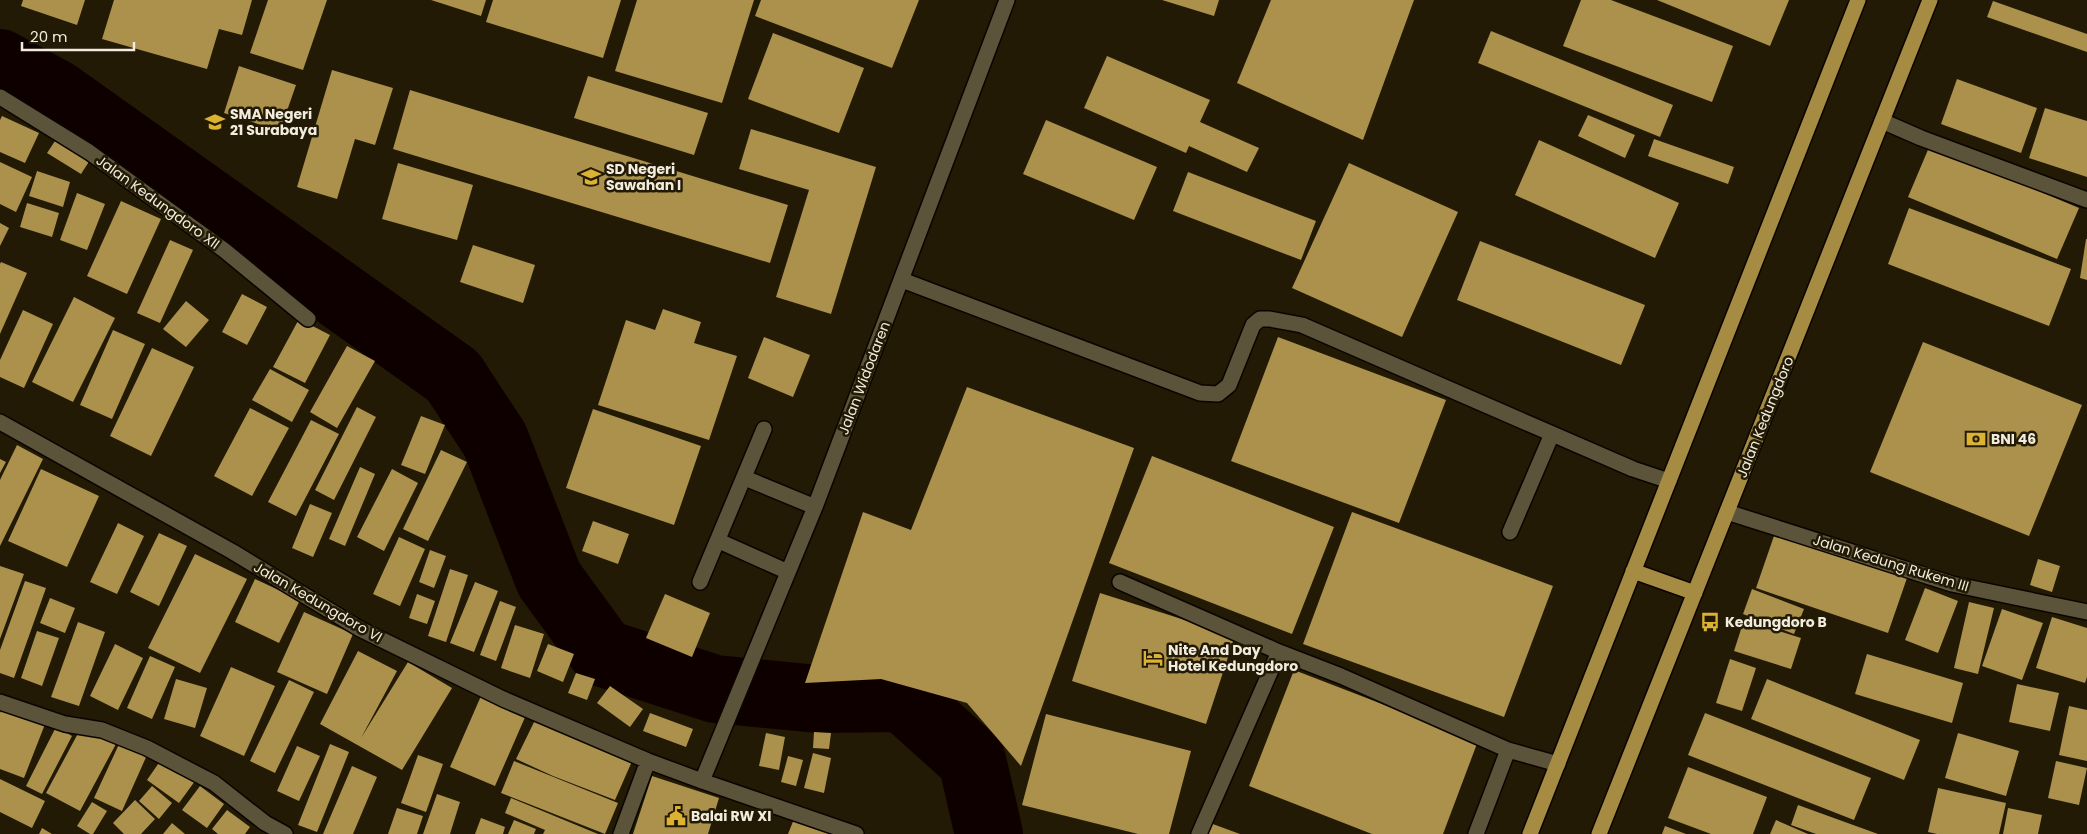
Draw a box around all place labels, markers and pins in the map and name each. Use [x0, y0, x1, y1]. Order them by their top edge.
place label: SMA Negeri 21 Surabaya [230, 104, 317, 140]
school or university icon: SMA Negeri 21 Surabaya [204, 111, 226, 133]
place label: SD Negeri Sawahan I [606, 159, 681, 195]
school or university icon: SD Negeri Sawahan I [580, 166, 602, 188]
bank icon: BNI 46 [1965, 428, 1987, 450]
place label: BNI 46 [1991, 429, 2036, 449]
bus stop icon: Kedungdoro B [1699, 611, 1721, 633]
place label: Kedungdoro B [1725, 612, 1827, 632]
place label: Nite And Day Hotel Kedungdoro [1168, 640, 1298, 676]
hotel icon: Nite And Day Hotel Kedungdoro [1142, 647, 1164, 669]
public building icon: Balai RW XI [665, 805, 687, 827]
place label: Balai RW XI [691, 806, 771, 826]

